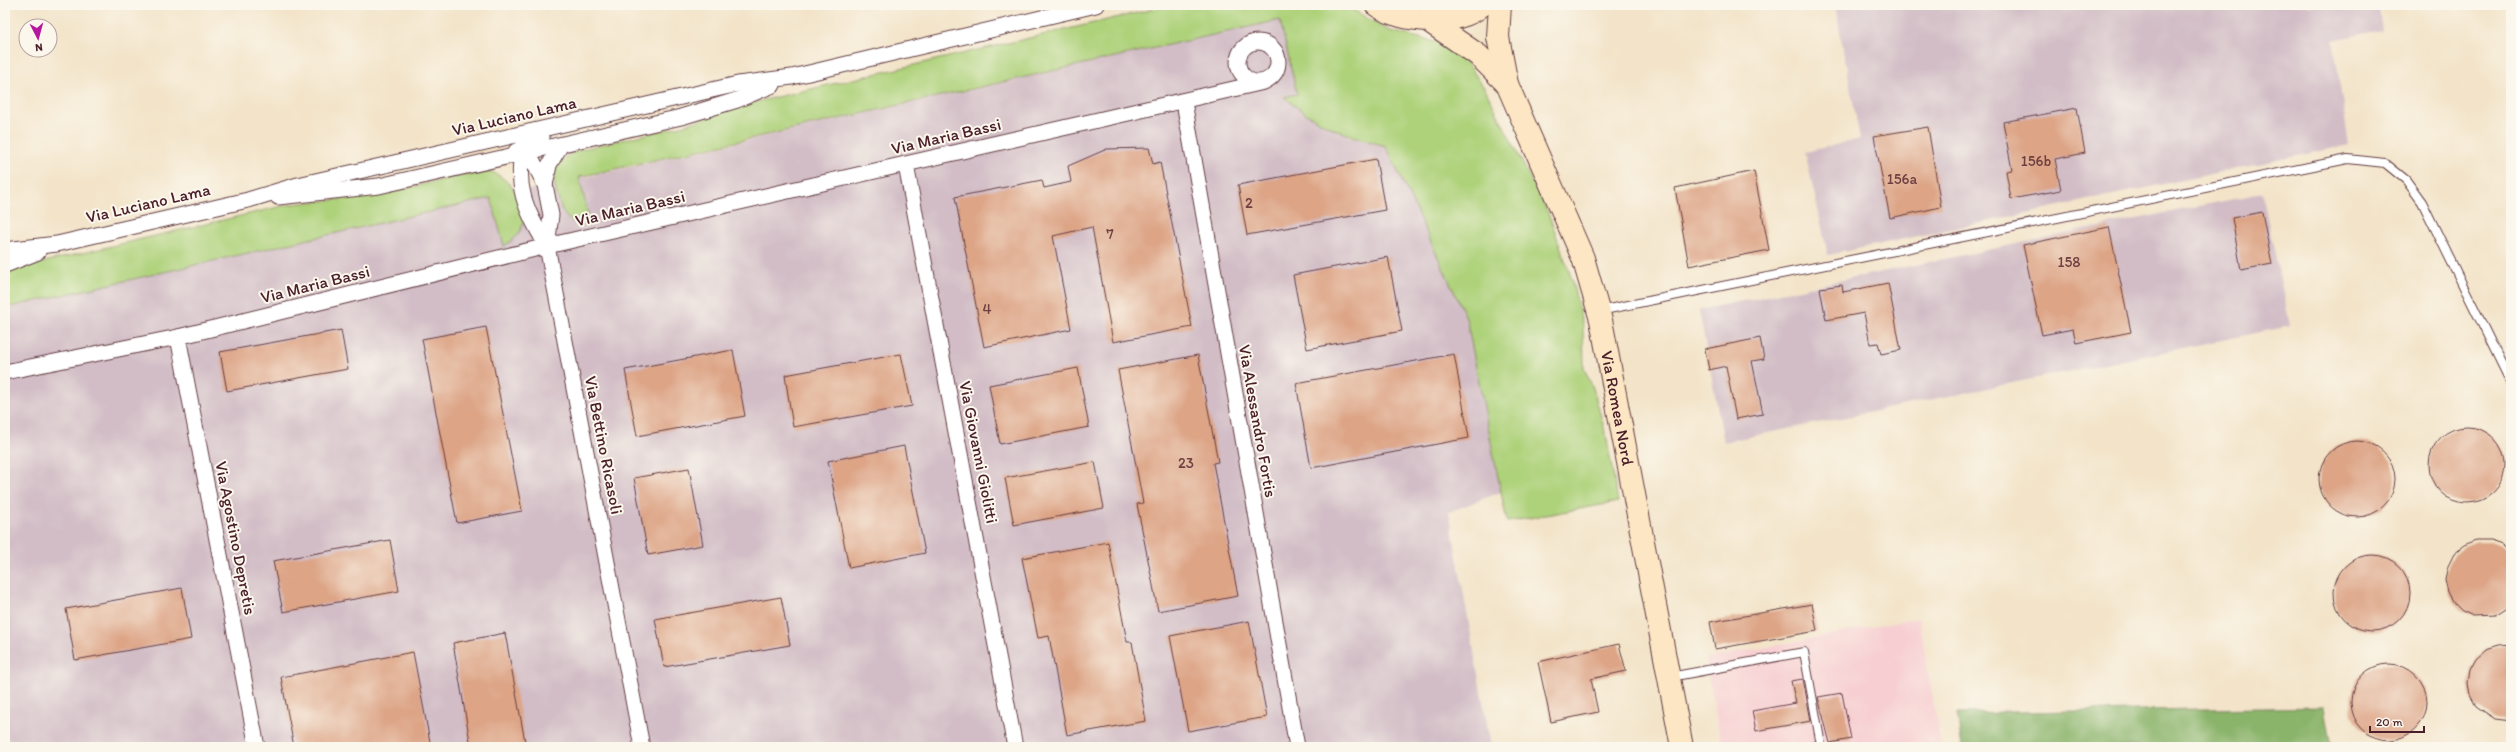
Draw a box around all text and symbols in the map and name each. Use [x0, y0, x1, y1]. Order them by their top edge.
north arrow [18, 18, 58, 58]
text: N [35, 41, 43, 54]
street label: Via Luciano Lama [450, 92, 578, 140]
street label: Via Maria Bassi [889, 114, 1003, 158]
house number: 156b [2021, 152, 2051, 170]
house number: 156a [1887, 170, 1917, 188]
street label: Via Luciano Lama [84, 179, 212, 227]
street label: Via Maria Bassi [573, 186, 687, 230]
house number: 2 [1245, 194, 1253, 212]
house number: 7 [1106, 225, 1114, 243]
house number: 158 [2057, 253, 2081, 271]
street label: Via Maria Bassi [258, 261, 372, 307]
house number: 4 [982, 300, 992, 318]
street label: Via Alessandro Fortis [1235, 343, 1281, 499]
street label: Via Romea Nord [1597, 349, 1638, 468]
street label: Via Bettino Ricasoli [581, 374, 627, 516]
street label: Via Giovanni Giolitti [955, 379, 1003, 525]
house number: 23 [1178, 454, 1194, 472]
street label: Via Agostino Depretis [211, 459, 261, 617]
scale bar [2370, 708, 2424, 734]
text: 20 m [2376, 715, 2403, 729]

